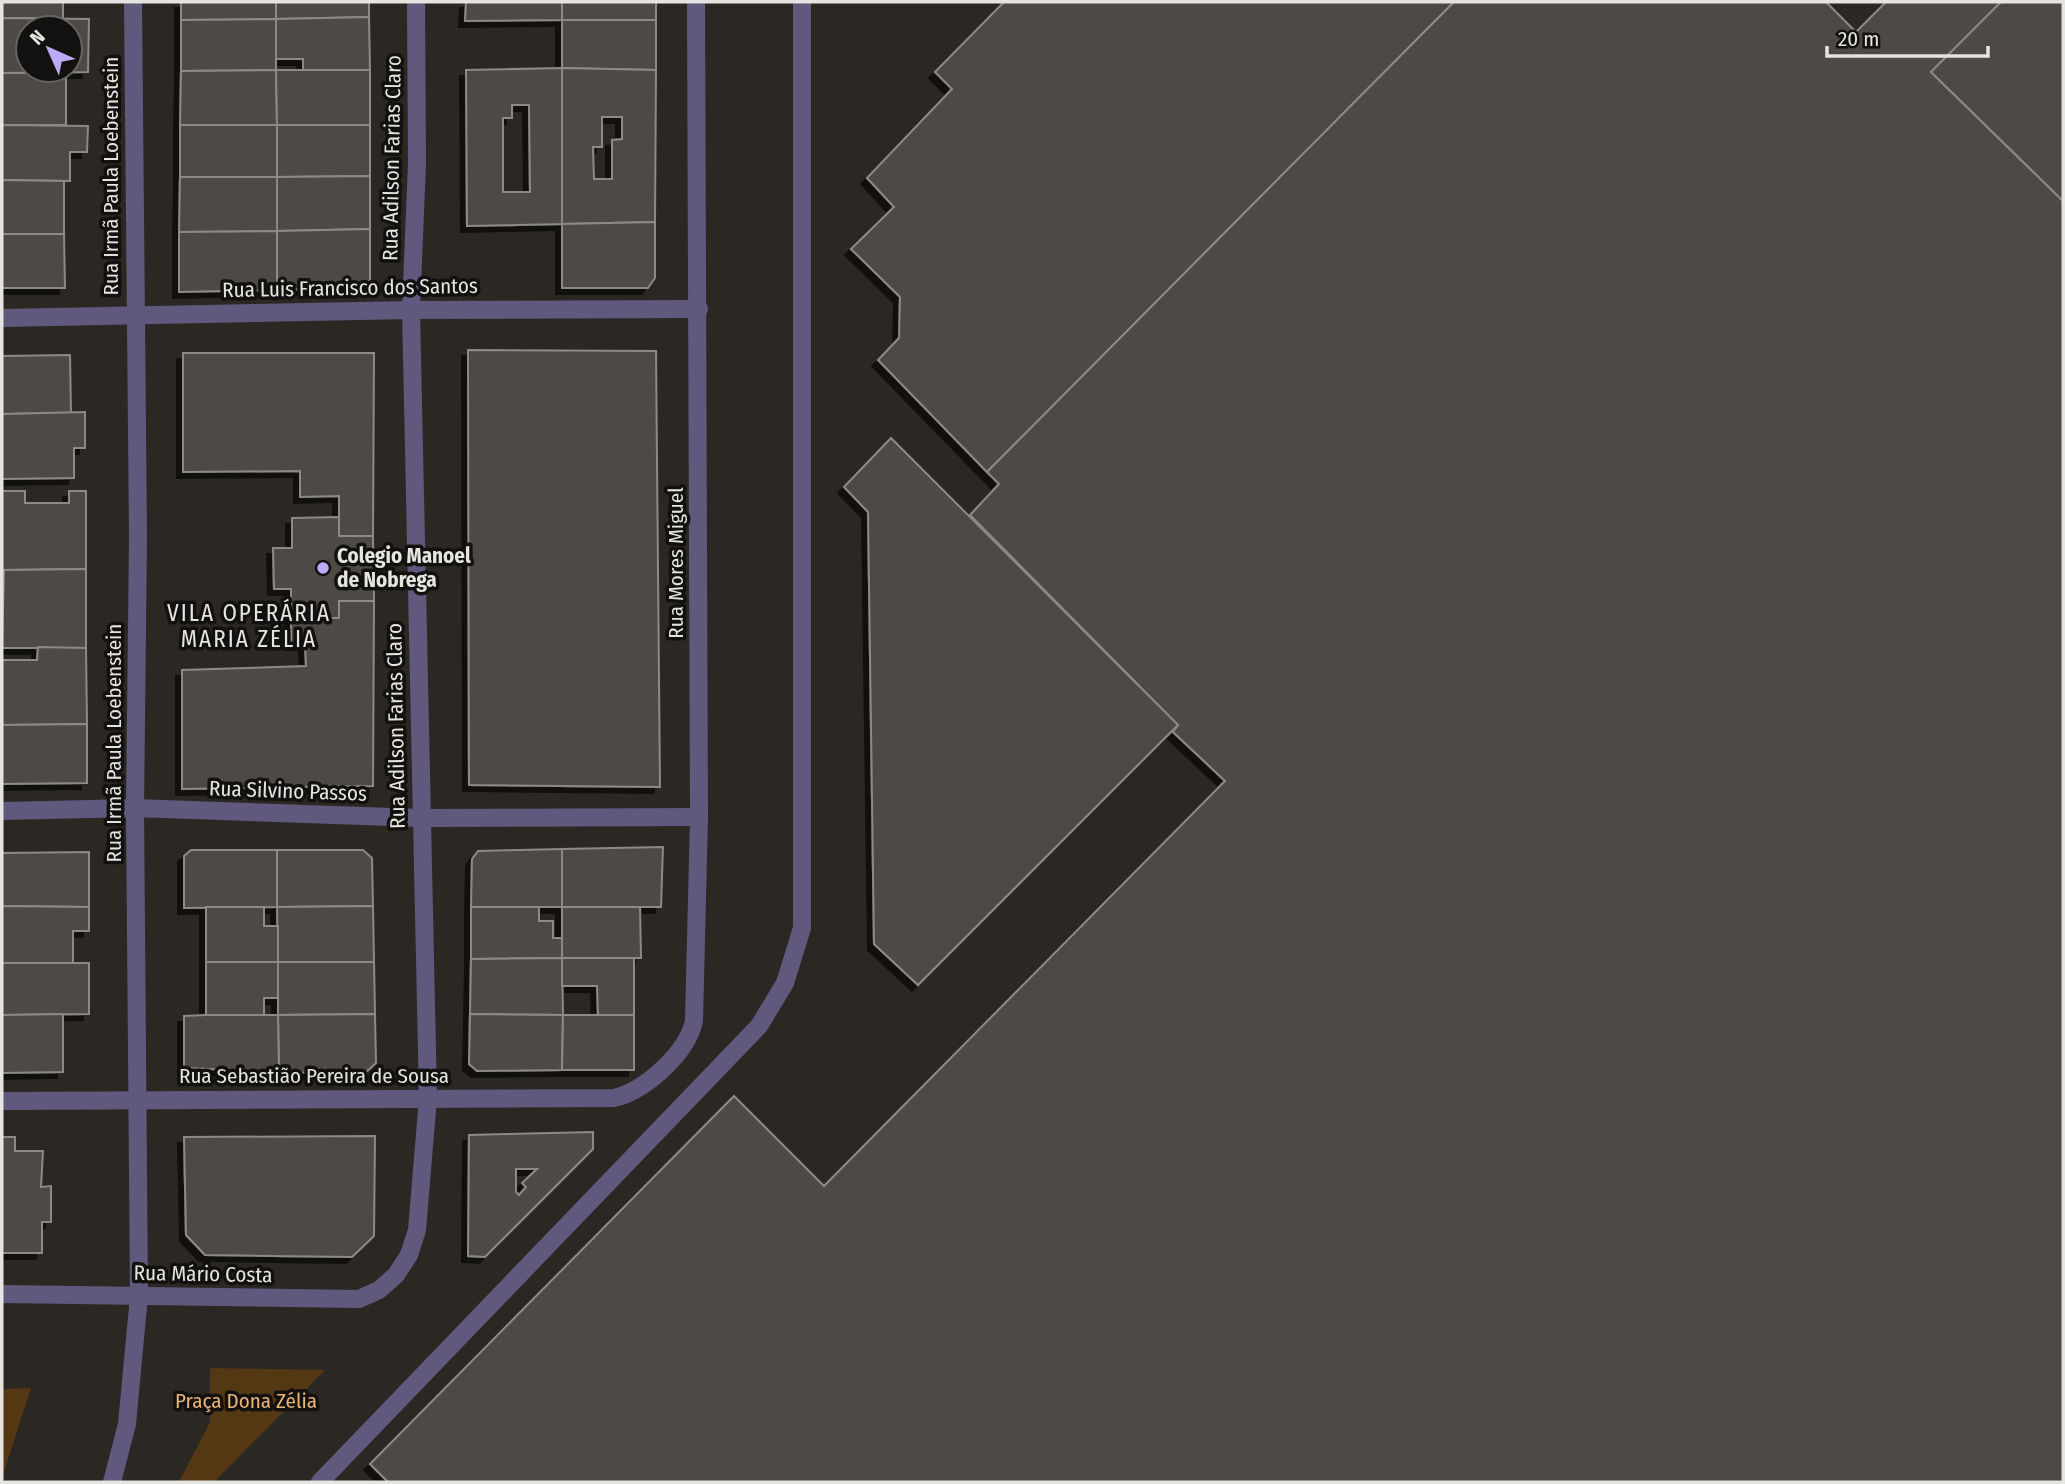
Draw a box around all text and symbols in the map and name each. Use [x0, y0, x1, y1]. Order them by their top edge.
north arrow [14, 14, 84, 84]
scale bar [1827, 14, 1988, 58]
text: N [25, 25, 49, 49]
text: 20 m [1838, 26, 1879, 52]
street label: Rua Adilson Farias Claro [377, 55, 407, 261]
street label: Rua Irmã Paula Loebenstein [98, 57, 124, 295]
street label: Rua Luis Francisco dos Santos [222, 273, 478, 303]
street label: Rua Mores Miguel [663, 487, 689, 639]
place label: Colegio Manoel de Nobrega [337, 543, 471, 593]
marker: Colegio Manoel de Nobrega [315, 560, 331, 576]
district label: VILA OPERÁRIA MARIA ZÉLIA [167, 598, 331, 653]
street label: Rua Adilson Farias Claro [381, 623, 411, 829]
street label: Rua Irmã Paula Loebenstein [101, 624, 127, 862]
street label: Rua Silvino Passos [209, 775, 368, 807]
street label: Rua Sebastião Pereira de Sousa [179, 1063, 449, 1089]
street label: Rua Mário Costa [133, 1260, 273, 1288]
park label: Praça Dona Zélia [175, 1388, 317, 1414]

